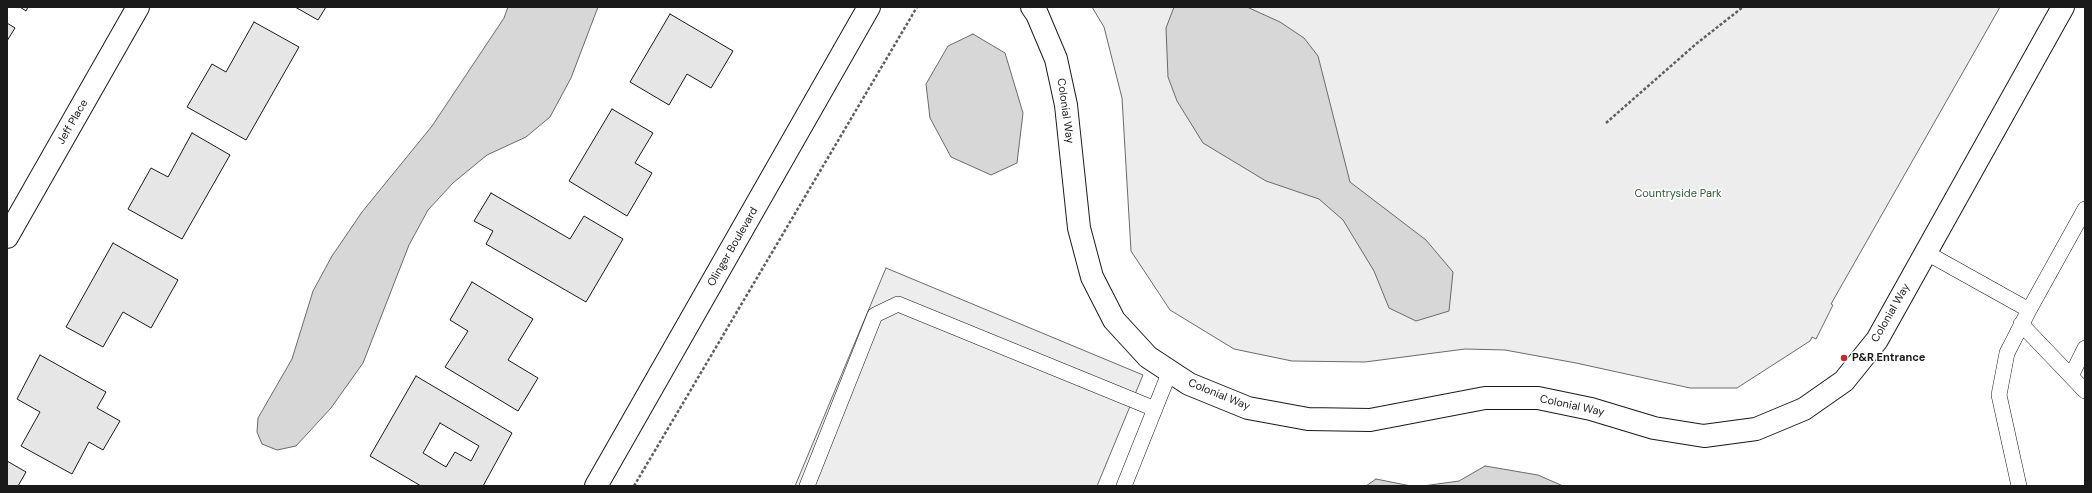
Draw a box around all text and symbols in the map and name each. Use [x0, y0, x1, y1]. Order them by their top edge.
street label: Colonial Way [1054, 78, 1076, 144]
street label: Jeff Place [55, 97, 91, 147]
park label: Countryside Park [1634, 187, 1722, 201]
street label: Olinger Boulevard [705, 205, 761, 289]
street label: Colonial Way [1869, 281, 1913, 345]
place label: P&R Entrance [1852, 351, 1925, 365]
marker: P&R Entrance [1839, 353, 1849, 363]
street label: Colonial Way [1186, 377, 1252, 413]
street label: Colonial Way [1538, 393, 1606, 419]

